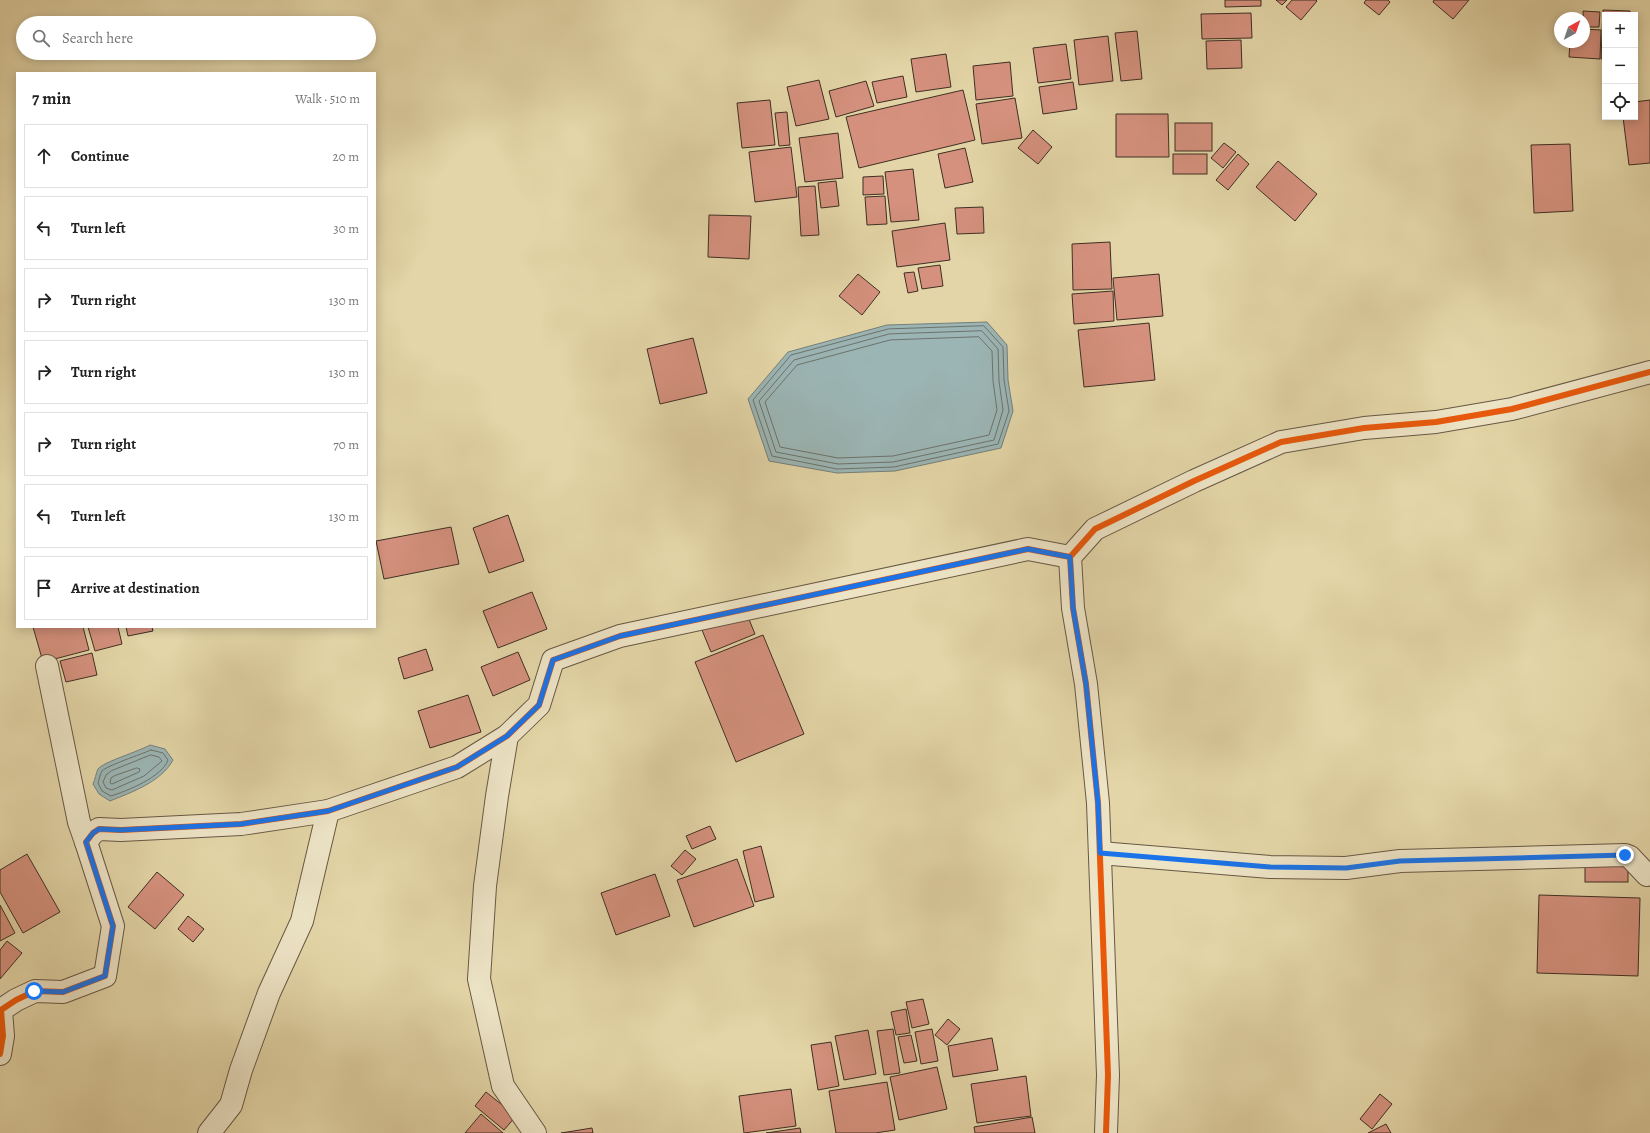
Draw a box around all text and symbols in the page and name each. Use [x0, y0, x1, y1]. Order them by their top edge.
north arrow [1554, 12, 1590, 48]
map controls [1602, 12, 1638, 120]
button: + [1602, 12, 1638, 48]
search box [16, 16, 376, 60]
icon: search [30, 27, 52, 49]
text: Search here [62, 28, 133, 48]
button: − [1602, 48, 1638, 84]
button: locate [1602, 84, 1638, 120]
text: 7 min [32, 87, 71, 110]
text: Walk · 510 m [295, 90, 360, 107]
icon: ahead [33, 145, 55, 167]
text: Continue [71, 146, 129, 166]
text: 20 m [333, 148, 359, 165]
icon: left [33, 217, 55, 239]
text: Turn left [71, 218, 126, 238]
text: 30 m [333, 220, 359, 237]
icon: right [33, 289, 55, 311]
text: Turn right [71, 290, 136, 310]
text: 130 m [329, 292, 359, 309]
icon: right [33, 361, 55, 383]
text: Turn right [71, 362, 136, 382]
text: 130 m [329, 364, 359, 381]
icon: right [33, 433, 55, 455]
text: Turn right [71, 434, 136, 454]
text: 70 m [333, 436, 359, 453]
icon: left [33, 505, 55, 527]
text: Turn left [71, 506, 126, 526]
text: 130 m [329, 508, 359, 525]
icon: arrive [33, 577, 55, 599]
text: Arrive at destination [71, 578, 200, 598]
route end [1616, 846, 1634, 864]
route start [25, 982, 43, 1000]

